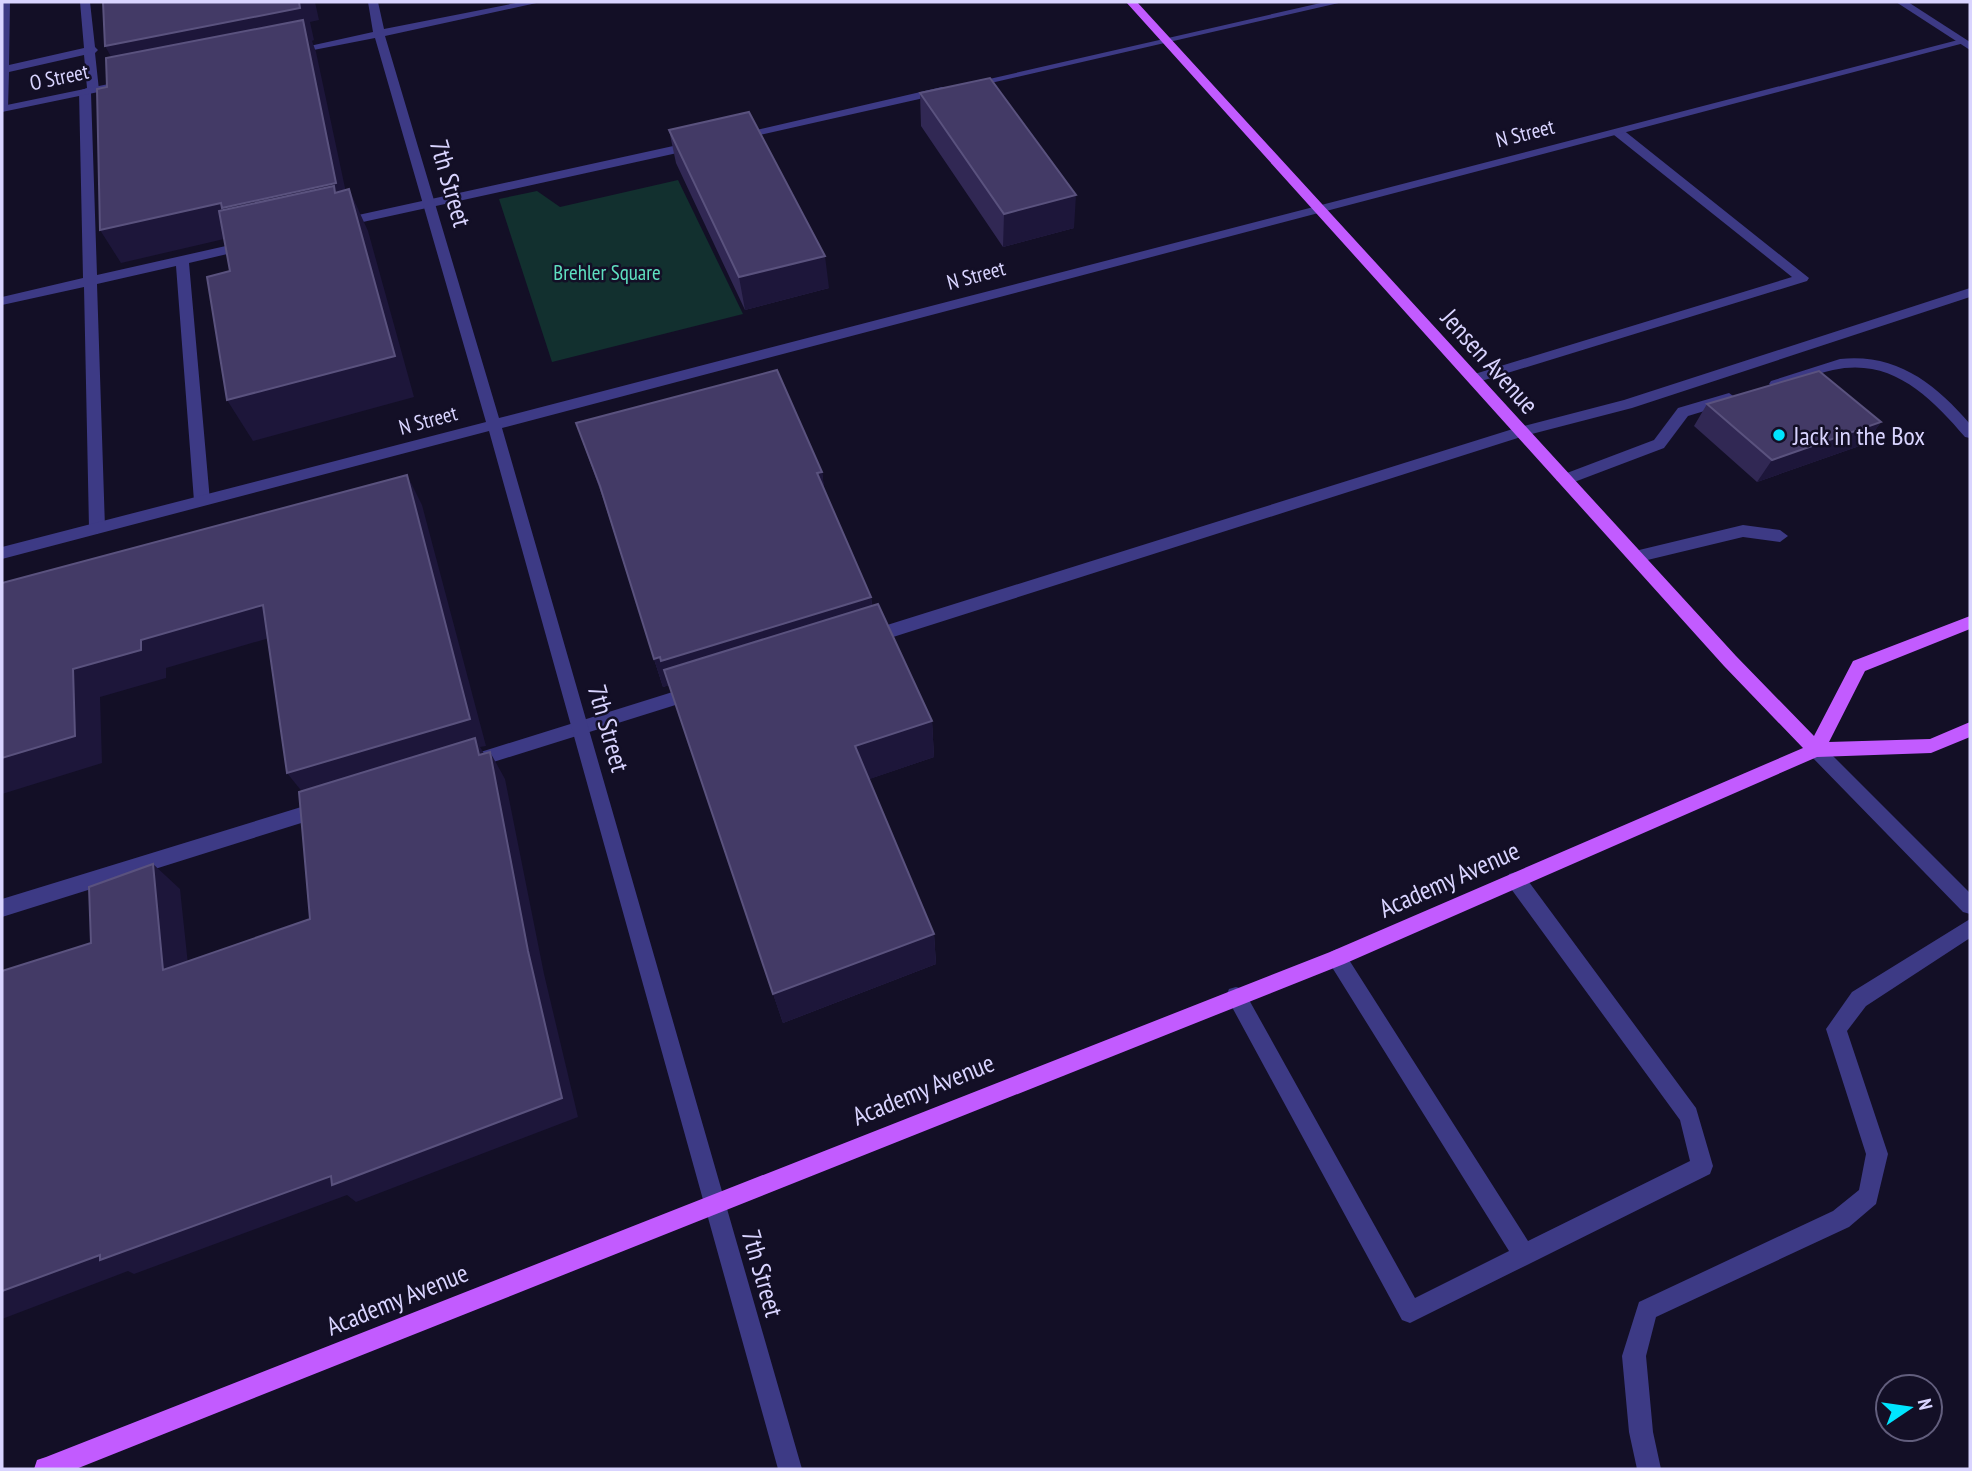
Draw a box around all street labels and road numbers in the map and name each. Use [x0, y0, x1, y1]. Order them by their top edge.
street label: O Street [27, 58, 91, 96]
street label: N Street [1493, 113, 1557, 153]
street label: 7th Street [423, 135, 479, 231]
street label: N Street [944, 254, 1008, 296]
street label: Jensen Avenue [1434, 301, 1546, 420]
street label: N Street [396, 399, 460, 441]
street label: 7th Street [581, 680, 637, 776]
street label: Academy Avenue [1374, 833, 1524, 925]
street label: Academy Avenue [847, 1046, 999, 1132]
street label: 7th Street [735, 1225, 791, 1321]
street label: Academy Avenue [321, 1256, 473, 1342]

